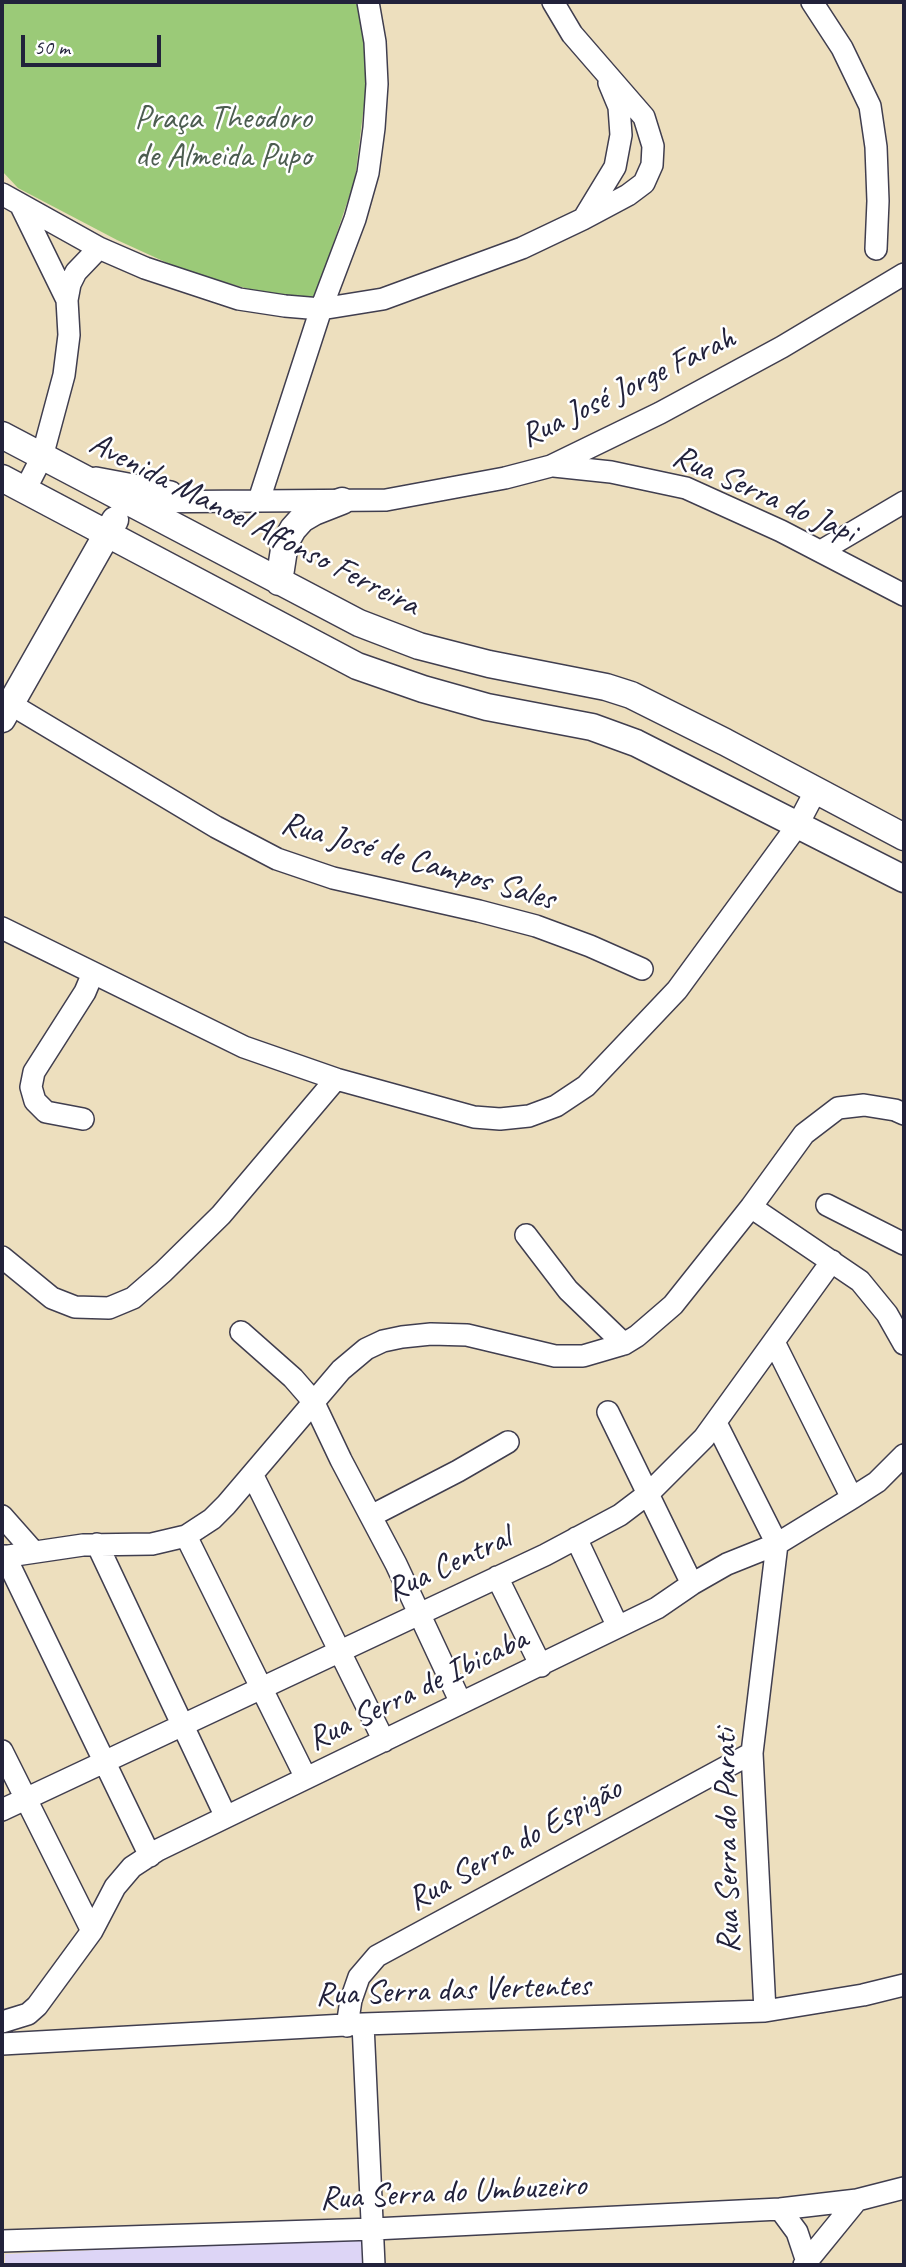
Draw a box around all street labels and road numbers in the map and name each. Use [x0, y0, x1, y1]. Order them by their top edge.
street label: Rua José Jorge Farah [514, 319, 742, 457]
street label: Avenida Manoel Affonso Ferreira [82, 424, 426, 626]
street label: Rua Serra do Japi [666, 437, 862, 553]
street label: Rua José de Campos Sales [277, 804, 559, 920]
street label: Rua Central [380, 1519, 518, 1611]
street label: Rua Serra de Ibicaba [302, 1620, 534, 1760]
street label: Rua Serra do Parati [706, 1728, 750, 1954]
street label: Rua Serra do Espigão [401, 1770, 629, 1920]
street label: Rua Serra das Vertentes [315, 1966, 591, 2016]
street label: Rua Serra do Umbuzeiro [319, 2166, 587, 2220]

